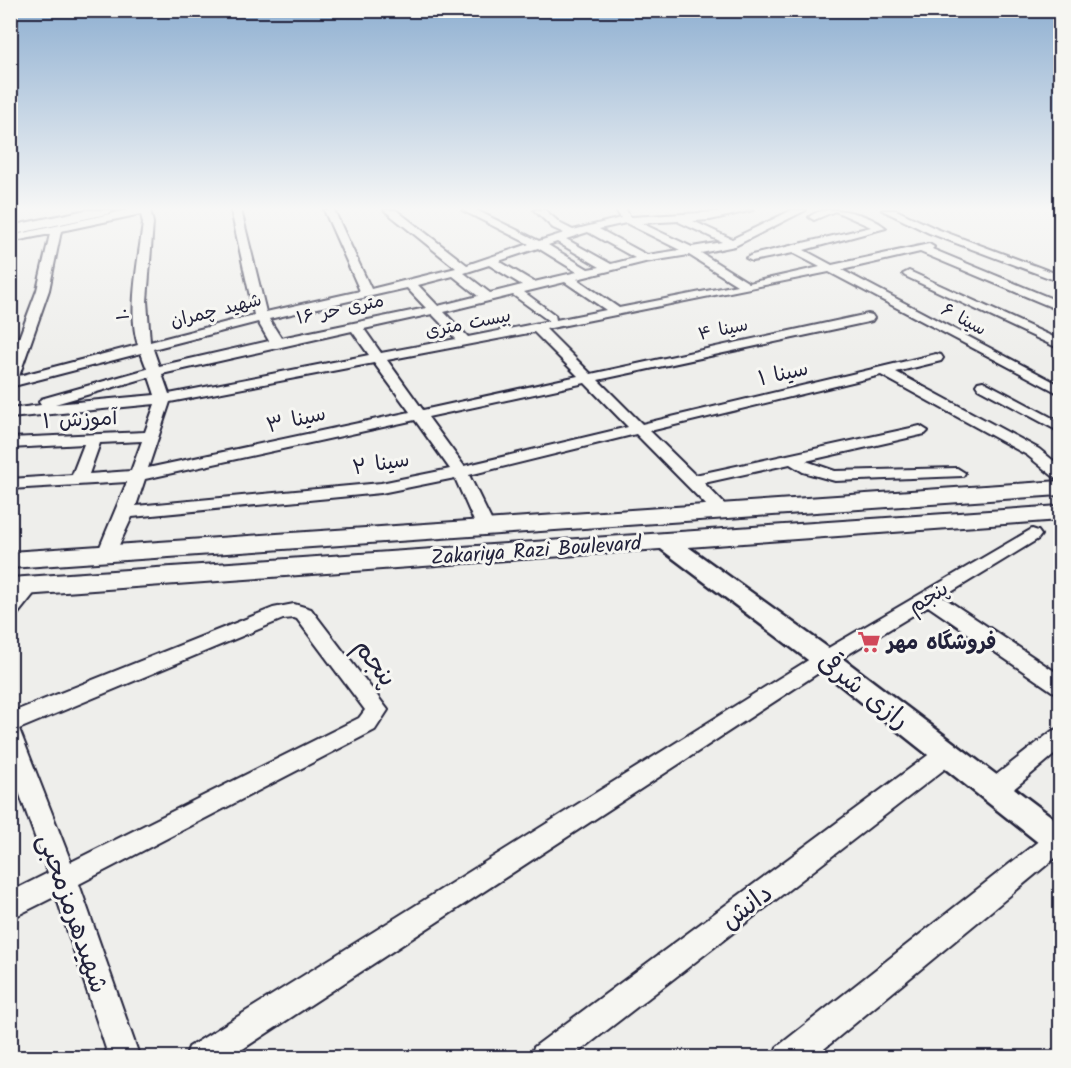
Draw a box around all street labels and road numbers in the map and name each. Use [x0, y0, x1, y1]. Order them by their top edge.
street label: شهید چمران [168, 286, 265, 337]
street label: ۱۶ متری حر [294, 287, 387, 334]
street label: سینا ۶ [935, 296, 991, 344]
street label: بیست متری [423, 302, 514, 347]
street label: ۱۰ [110, 308, 139, 320]
street label: سینا ۴ [696, 311, 751, 350]
street label: ۱ سینا [755, 353, 812, 396]
street label: سینا ۳ [263, 398, 329, 443]
street label: آموزش ۱ [42, 402, 119, 439]
street label: سینا ۲ [350, 444, 412, 485]
street label: Zakariya Razi Boulevard [430, 528, 643, 575]
street label: پنجم [902, 573, 955, 623]
street label: پنجم [342, 630, 407, 697]
street label: رازی شرقی [808, 642, 918, 741]
street label: شهیدهرمزمحبی [25, 828, 119, 999]
street label: دانش [712, 874, 782, 941]

